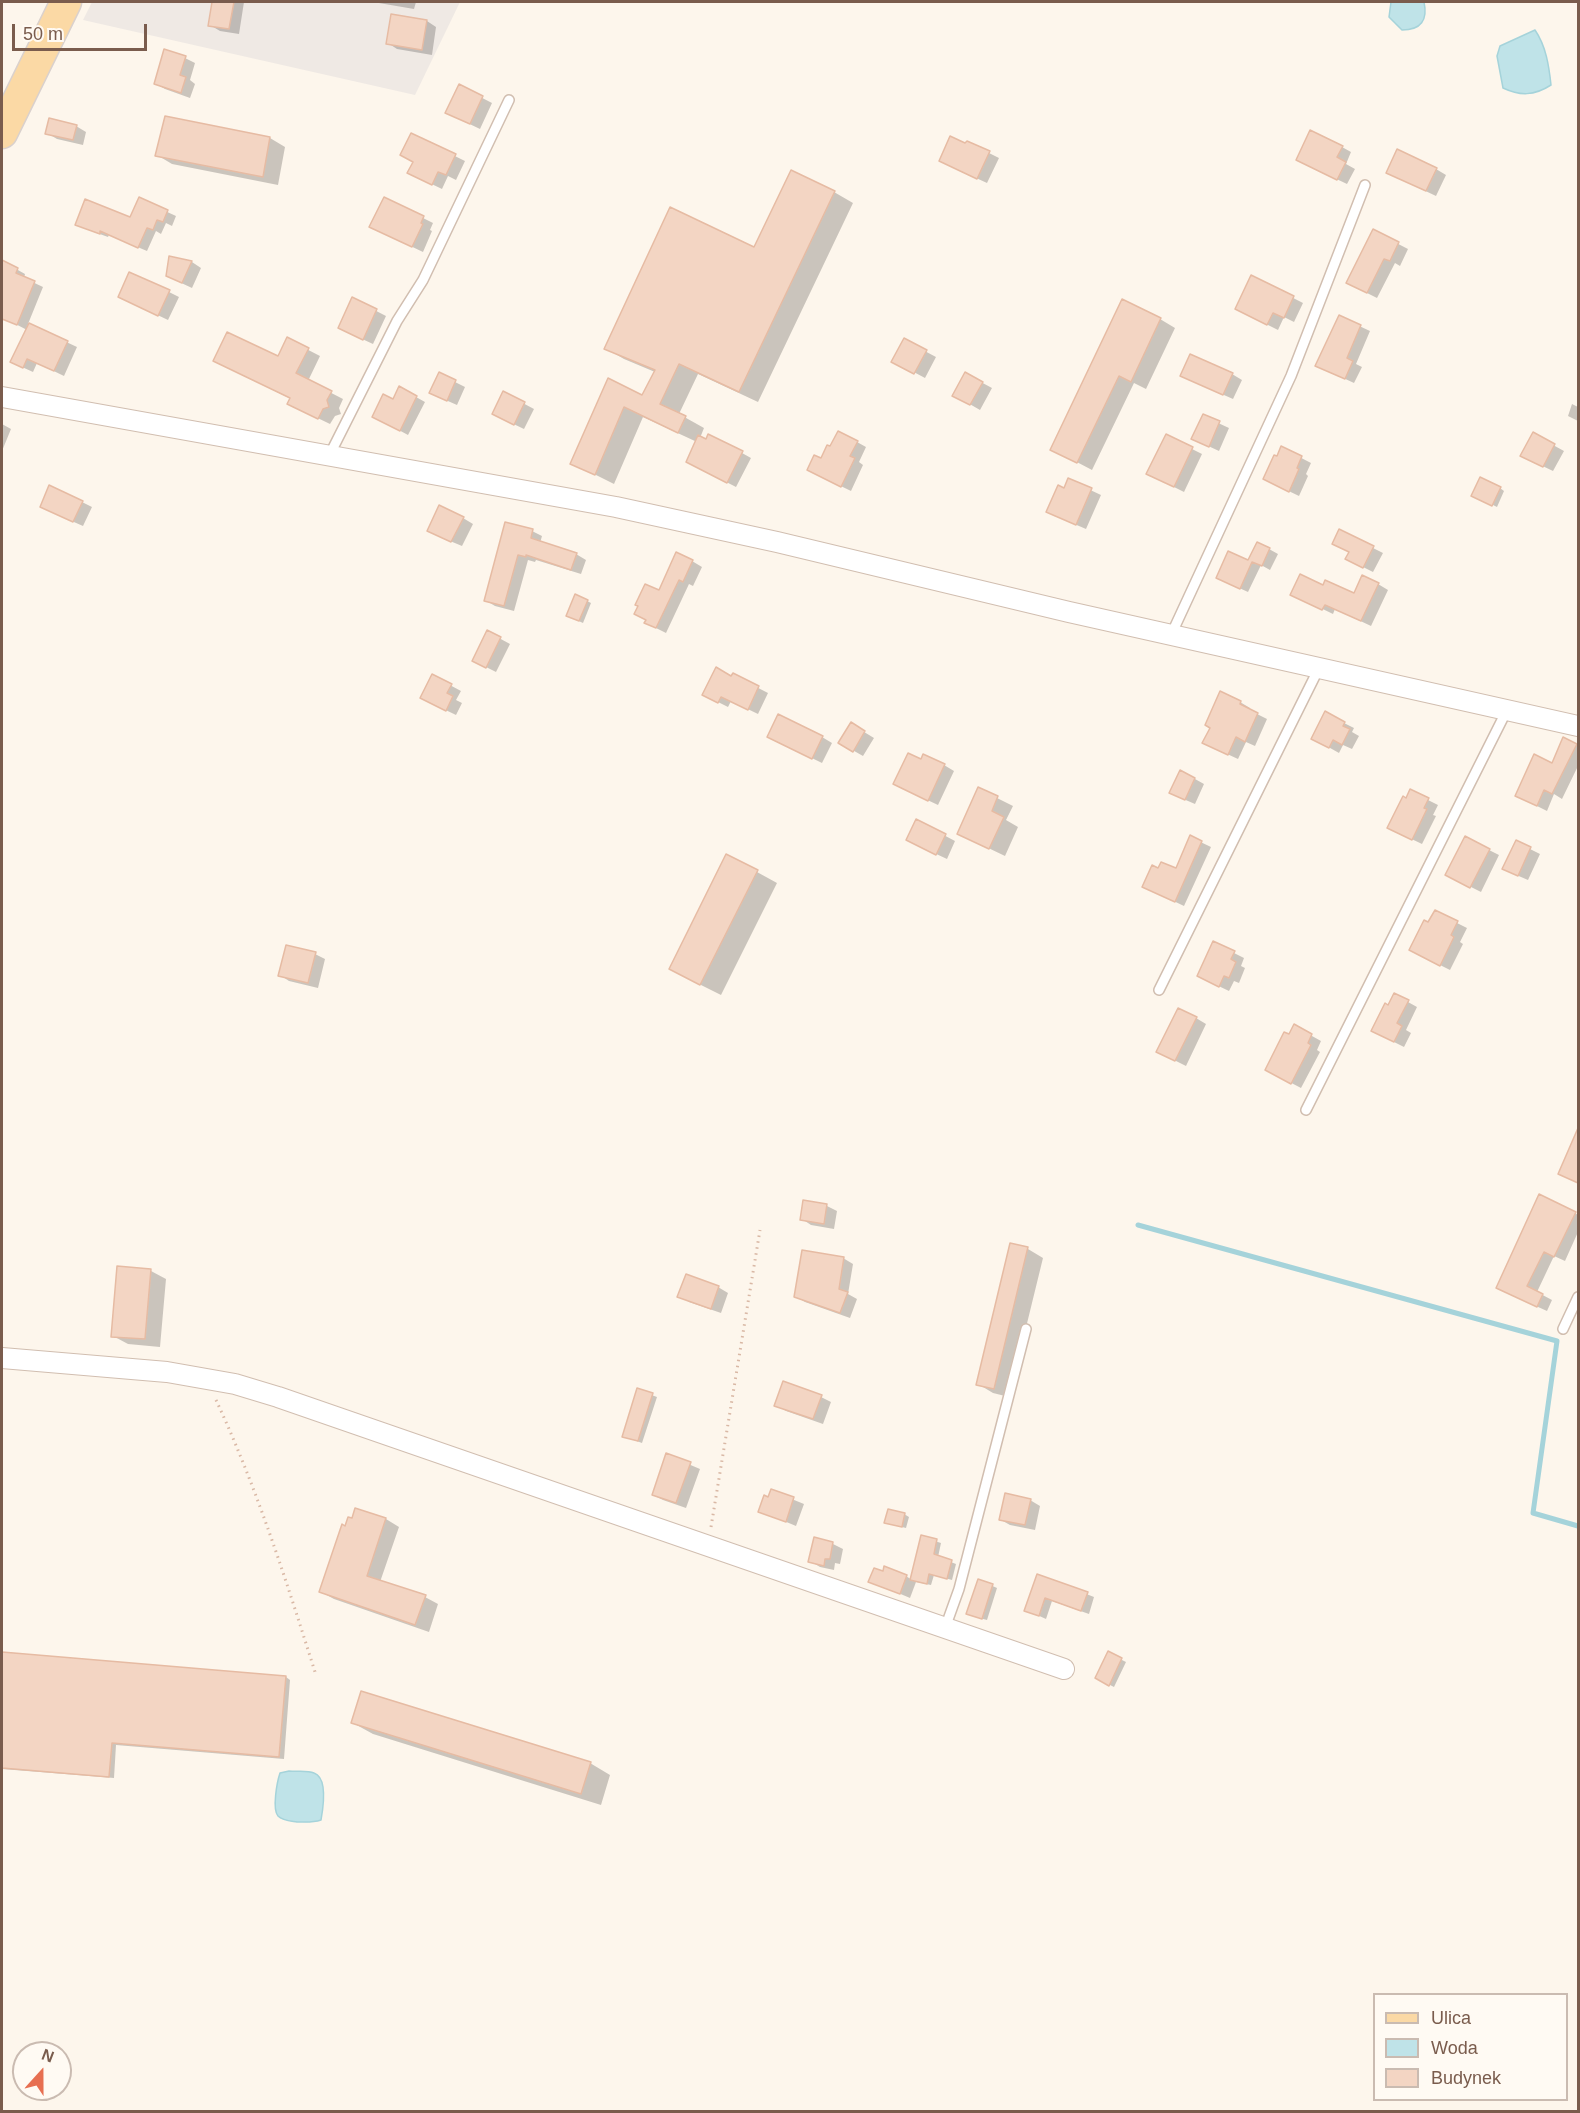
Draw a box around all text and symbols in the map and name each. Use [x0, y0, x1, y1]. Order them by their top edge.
scale bar [15, 12, 150, 50]
text: 50 m [23, 24, 63, 44]
legend [1373, 1993, 1568, 2101]
text: Ulica [1431, 2008, 1471, 2028]
text: Woda [1431, 2038, 1478, 2058]
north arrow [12, 2041, 72, 2101]
text: N [39, 2046, 56, 2066]
text: Budynek [1431, 2068, 1501, 2088]

